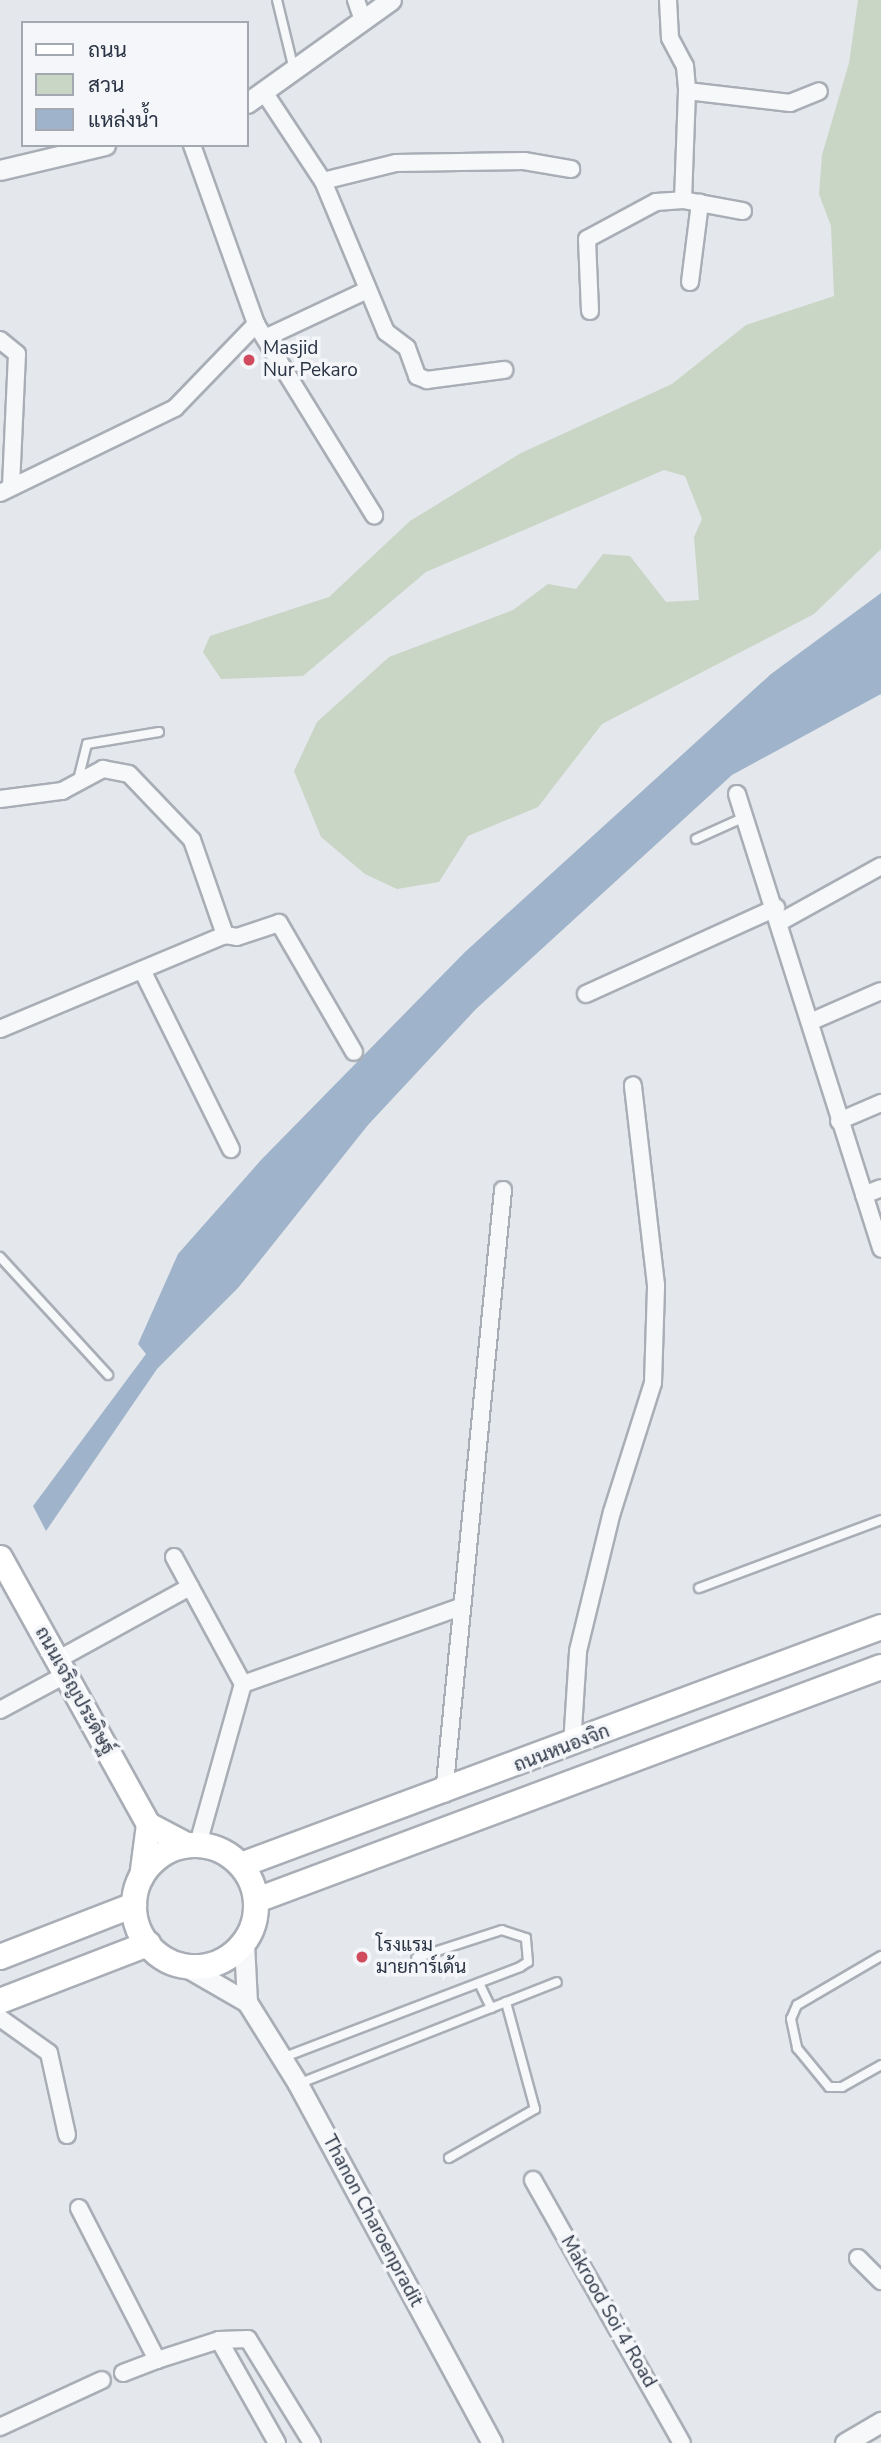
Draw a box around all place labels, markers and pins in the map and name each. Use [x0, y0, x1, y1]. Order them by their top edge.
place label: Masjid Nur Pekaro [263, 338, 358, 382]
marker: Masjid Nur Pekaro [241, 352, 257, 368]
place label: โรงแรม มายการ์เด้น [376, 1935, 466, 1979]
marker: โรงแรม มายการ์เด้น [354, 1949, 370, 1965]

